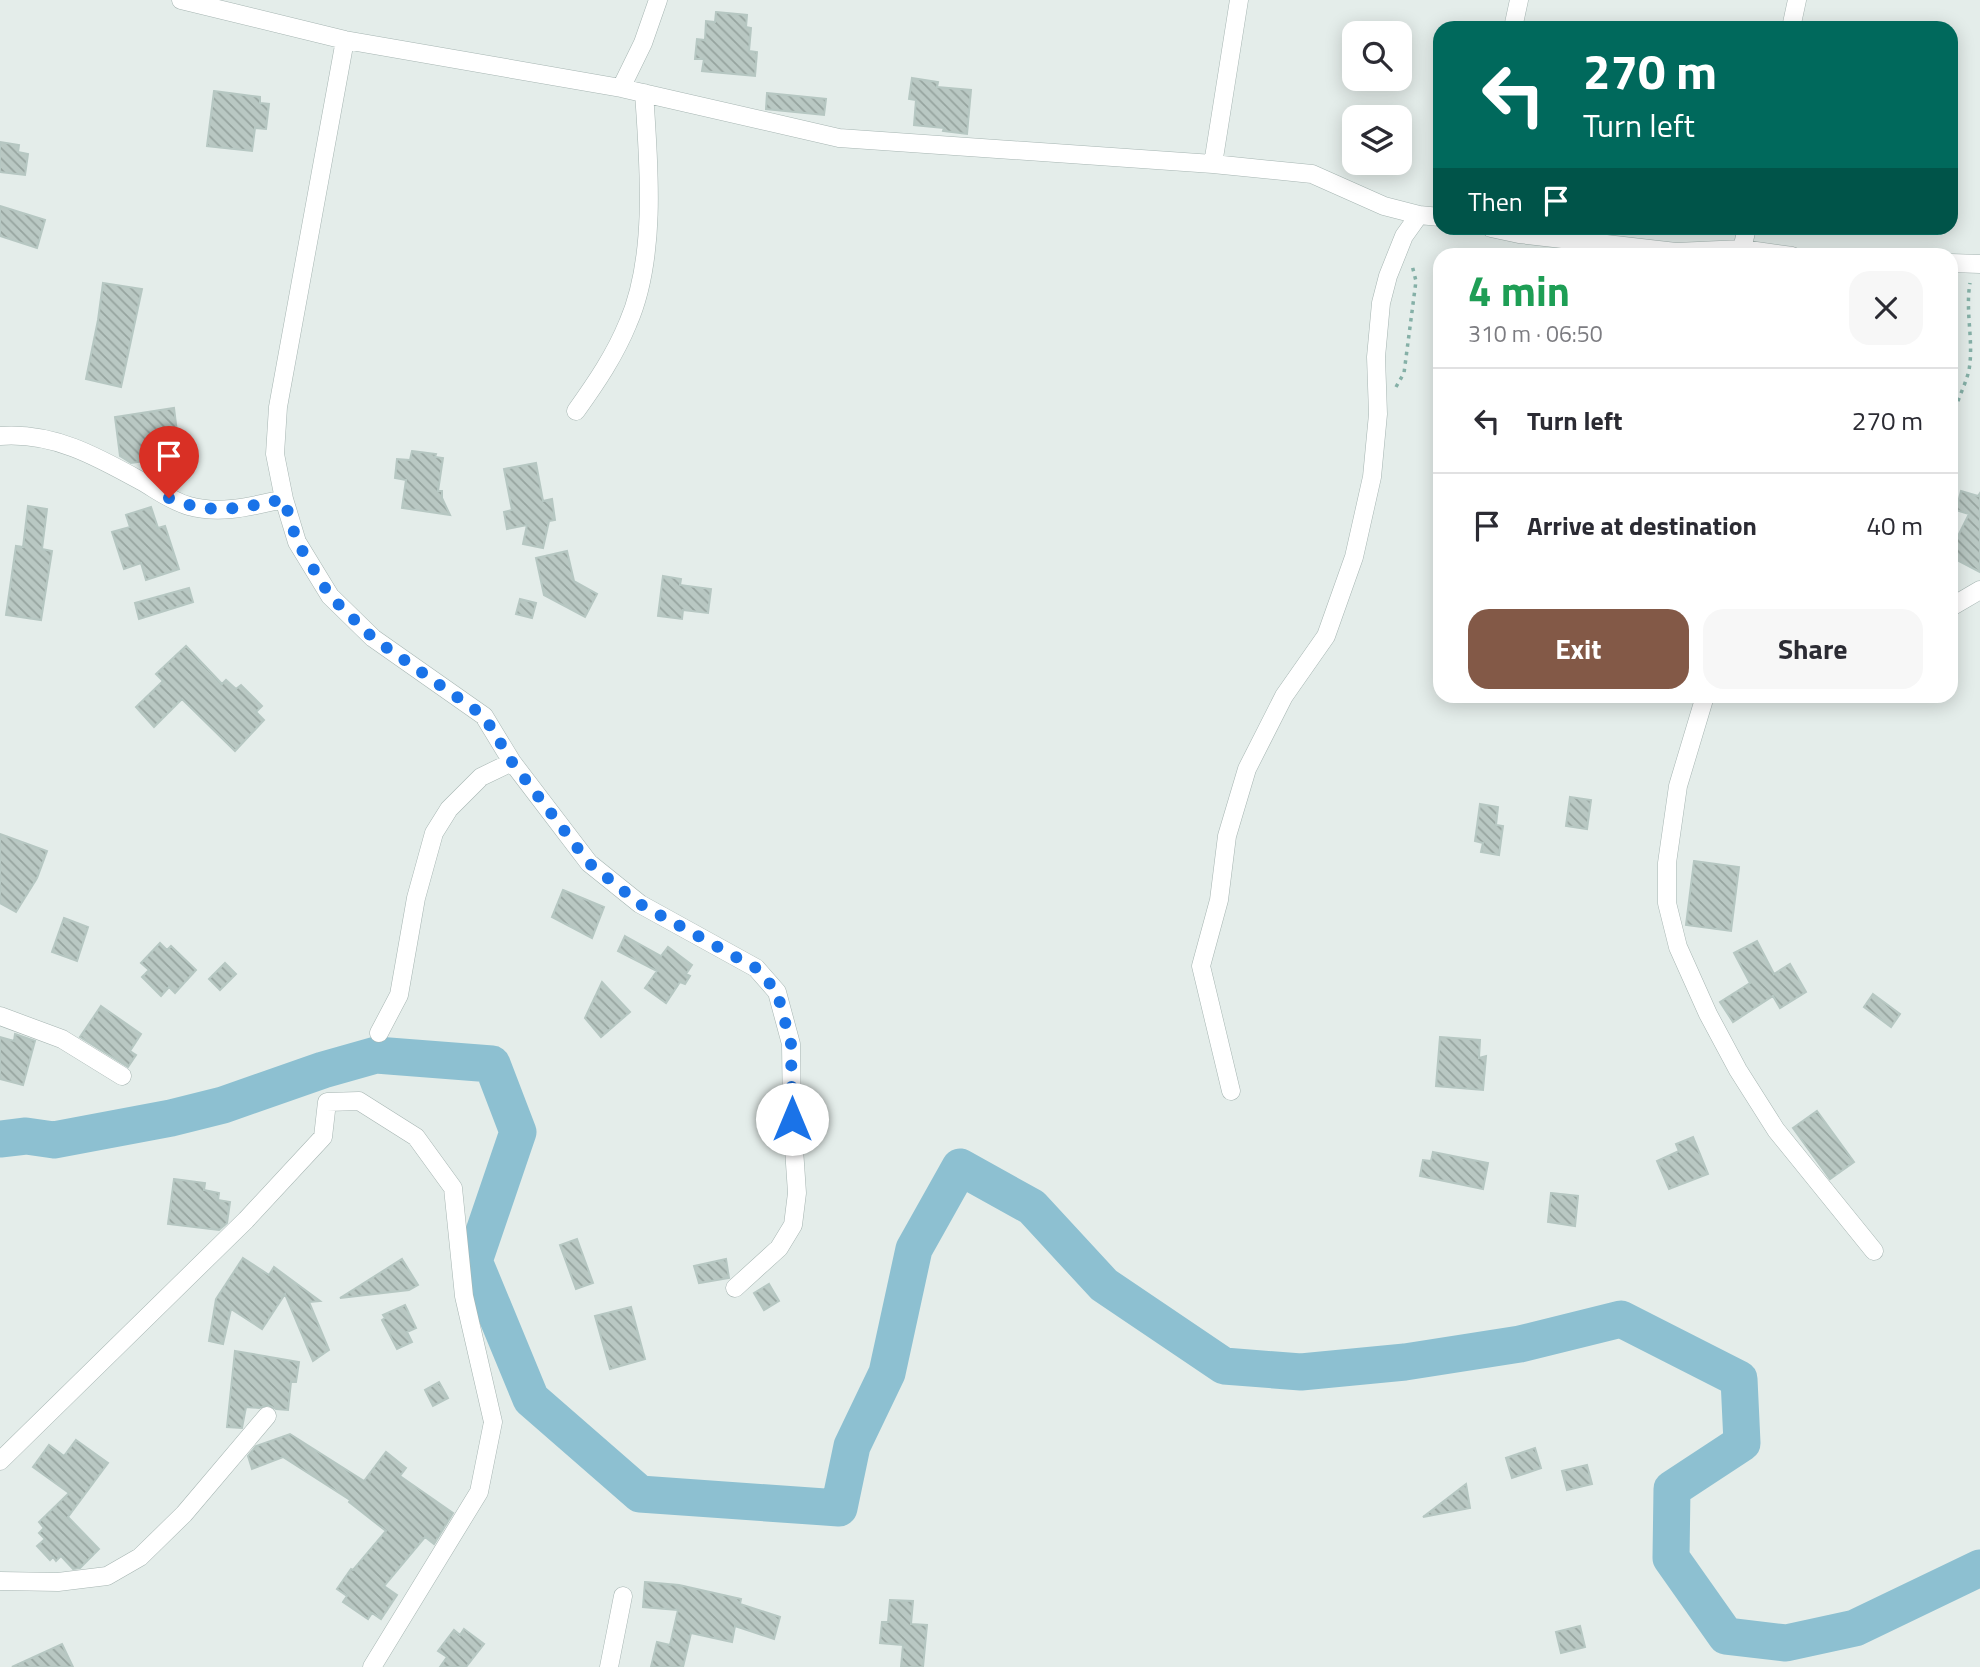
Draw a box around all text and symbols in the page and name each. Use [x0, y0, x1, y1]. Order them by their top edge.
map controls [1342, 21, 1412, 175]
button: search [1342, 21, 1412, 91]
text: 270 m [1583, 33, 1717, 108]
icon: left [1468, 49, 1559, 140]
text: Turn left [1583, 101, 1695, 149]
button: layers [1342, 105, 1412, 175]
text: Then [1468, 182, 1523, 221]
icon: arrive [1537, 182, 1575, 220]
text: 4 min [1468, 258, 1570, 322]
button: close [1849, 271, 1923, 345]
text: 310 m · 06:50 [1468, 316, 1603, 351]
text: Turn left [1527, 401, 1622, 440]
text: 270 m [1852, 401, 1923, 440]
icon: left [1468, 402, 1506, 440]
pin [139, 426, 199, 498]
icon: arrive [150, 437, 188, 475]
text: Arrive at destination [1527, 506, 1757, 545]
text: 40 m [1866, 506, 1923, 545]
icon: arrive [1468, 507, 1506, 545]
button: Exit [1468, 609, 1689, 689]
button: Share [1703, 609, 1923, 689]
position arrow [755, 1082, 829, 1156]

